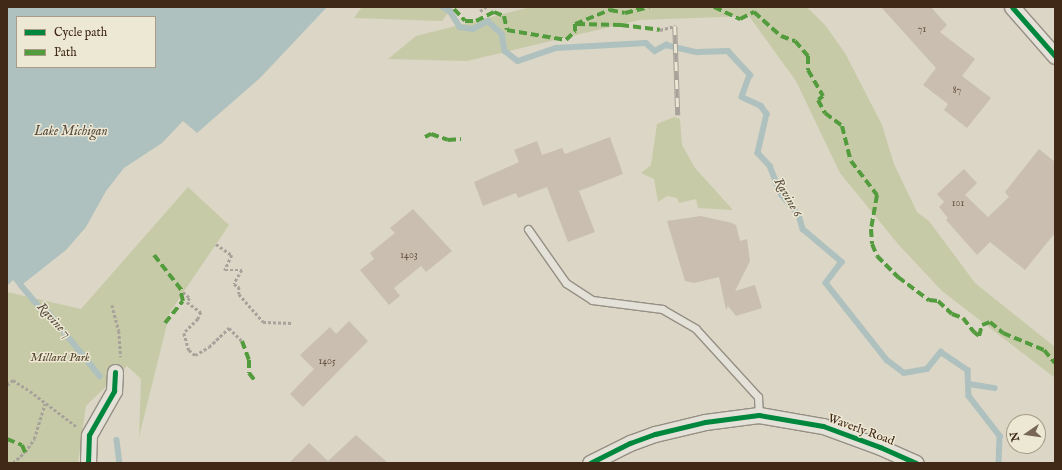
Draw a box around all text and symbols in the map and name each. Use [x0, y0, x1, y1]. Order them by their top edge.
legend [16, 16, 156, 68]
house number: 71 [918, 24, 926, 36]
text: Cycle path [54, 25, 107, 40]
text: Path [54, 45, 77, 60]
house number: 87 [953, 85, 961, 97]
water label: Lake Michigan [34, 124, 108, 140]
water label: Ravine 6 [770, 176, 804, 220]
house number: 101 [952, 198, 964, 210]
house number: 1403 [400, 250, 418, 262]
water label: Ravine 7 [33, 300, 73, 342]
park label: Millard Park [30, 351, 90, 365]
house number: 1405 [318, 356, 336, 368]
street label: Waverly Road [826, 411, 896, 449]
north arrow [1006, 414, 1046, 454]
text: N [1007, 430, 1023, 443]

